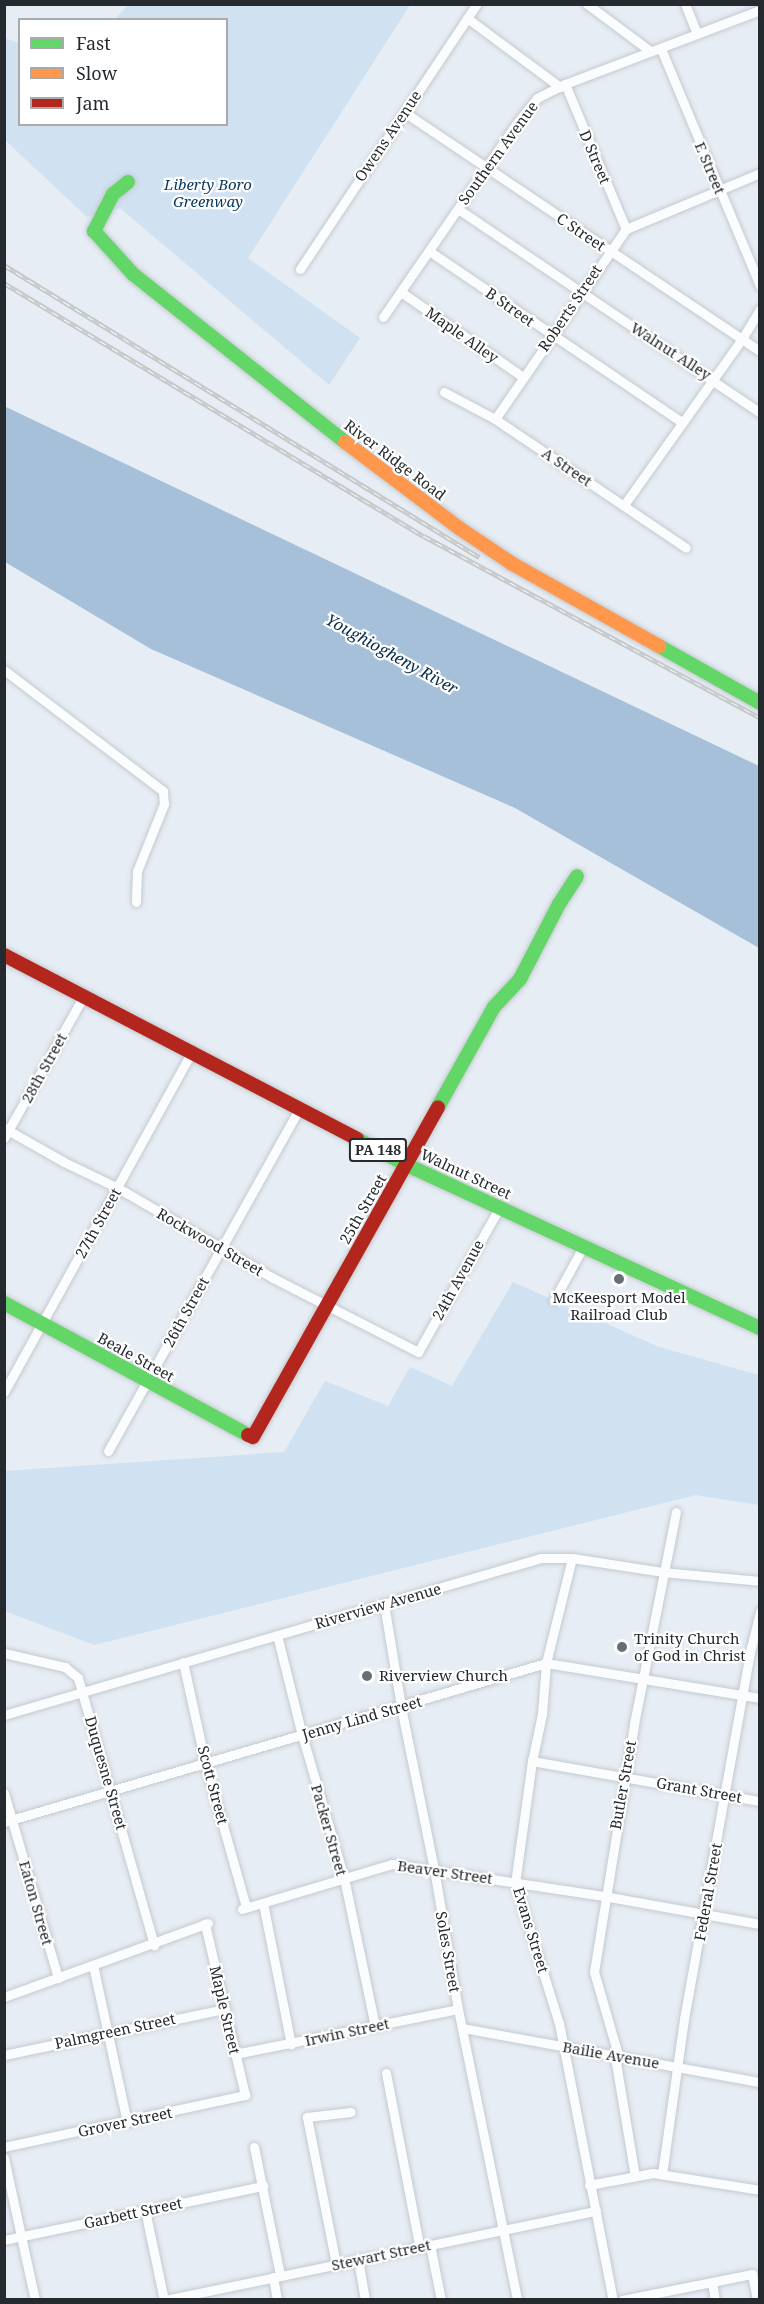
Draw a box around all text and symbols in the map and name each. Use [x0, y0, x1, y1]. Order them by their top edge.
legend [18, 18, 228, 126]
text: Fast [76, 31, 111, 55]
text: Slow [76, 61, 117, 85]
street label: Owens Avenue [351, 87, 425, 185]
text: Jam [76, 91, 110, 115]
street label: Southern Avenue [454, 98, 542, 208]
street label: D Street [576, 127, 614, 187]
street label: E Street [691, 139, 729, 197]
park label: Liberty Boro Greenway [164, 175, 252, 210]
street label: C Street [553, 209, 609, 255]
street label: Roberts Street [534, 261, 606, 355]
street label: B Street [482, 284, 538, 330]
street label: Maple Alley [422, 303, 502, 367]
street label: Walnut Alley [627, 318, 715, 384]
street label: River Ridge Road [341, 416, 449, 504]
street label: A Street [539, 444, 595, 490]
water label: Youghiogheny River [323, 610, 461, 698]
street label: 28th Street [17, 1030, 71, 1106]
road number: PA 148 [348, 1139, 408, 1161]
street label: Walnut Street [418, 1145, 514, 1203]
street label: 25th Street [336, 1171, 390, 1247]
street label: 27th Street [71, 1185, 125, 1261]
street label: Rockwood Street [154, 1204, 266, 1280]
street label: 24th Avenue [429, 1237, 487, 1323]
marker: McKeesport Model Railroad Club [612, 1272, 626, 1286]
street label: 26th Street [159, 1274, 213, 1350]
place label: McKeesport Model Railroad Club [552, 1288, 686, 1323]
street label: Beale Street [95, 1329, 177, 1385]
street label: Riverview Avenue [313, 1579, 443, 1633]
place label: Trinity Church of God in Christ [634, 1629, 746, 1664]
marker: Trinity Church of God in Christ [615, 1640, 629, 1654]
place label: Riverview Church [379, 1667, 508, 1685]
marker: Riverview Church [360, 1669, 374, 1683]
street label: Jenny Lind Street [300, 1692, 424, 1744]
street label: Duquesne Street [81, 1714, 131, 1832]
street label: Butler Street [606, 1739, 640, 1831]
street label: Scott Street [194, 1744, 232, 1826]
street label: Grant Street [655, 1774, 743, 1806]
street label: Packer Street [307, 1782, 351, 1878]
street label: Federal Street [691, 1842, 725, 1942]
street label: Beaver Street [396, 1856, 494, 1888]
street label: Eaton Street [15, 1859, 57, 1947]
street label: Evans Street [509, 1885, 553, 1975]
street label: Soles Street [432, 1910, 464, 1994]
street label: Maple Street [206, 1964, 244, 2056]
street label: Palmgreen Street [53, 2009, 177, 2053]
street label: Irwin Street [303, 2014, 391, 2050]
street label: Bailie Avenue [561, 2038, 661, 2072]
street label: Grover Street [76, 2103, 174, 2141]
street label: Garbett Street [82, 2194, 184, 2232]
street label: Stewart Street [330, 2236, 432, 2274]

